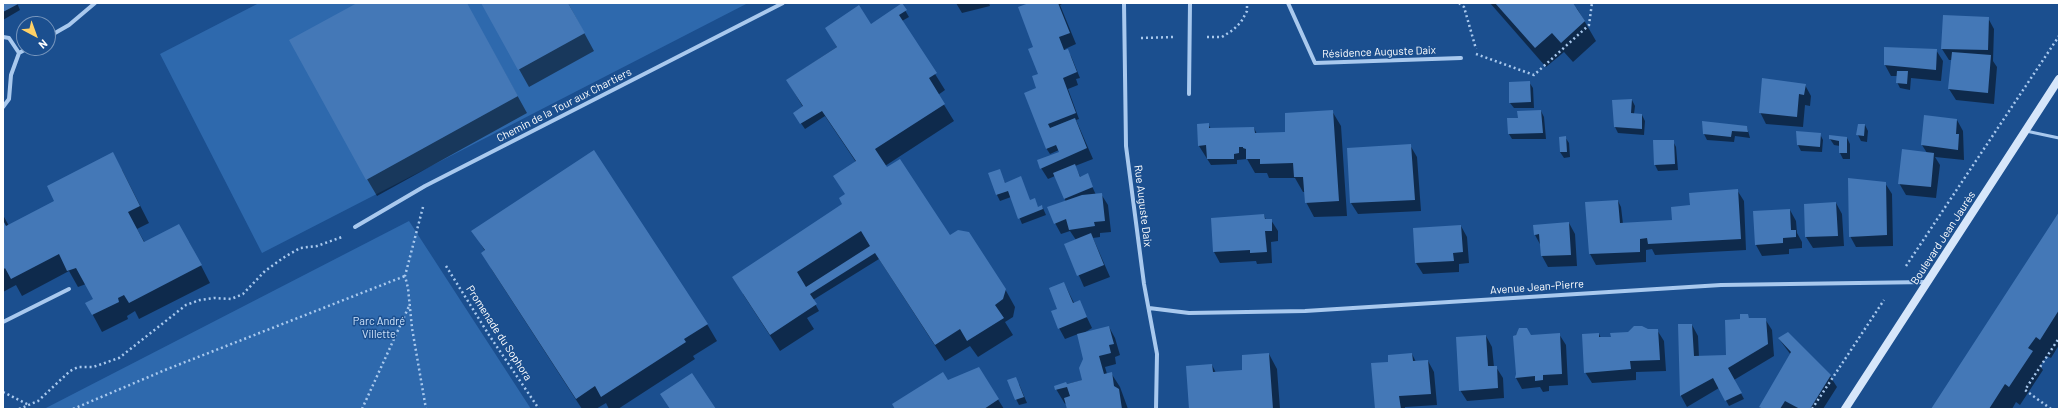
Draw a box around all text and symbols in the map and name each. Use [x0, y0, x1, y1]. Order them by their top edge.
north arrow [16, 16, 56, 56]
text: N [37, 37, 51, 52]
street label: Résidence Auguste Daix [1322, 43, 1436, 61]
street label: Chemin de la Tour aux Chartiers [494, 65, 634, 145]
street label: Rue Auguste Daix [1131, 164, 1155, 248]
street label: Boulevard Jean Jaurès [1908, 189, 1978, 287]
street label: Avenue Jean-Pierre [1490, 277, 1584, 297]
street label: Promenade du Sophora [463, 283, 535, 383]
park label: Parc André Villette [353, 314, 405, 340]

